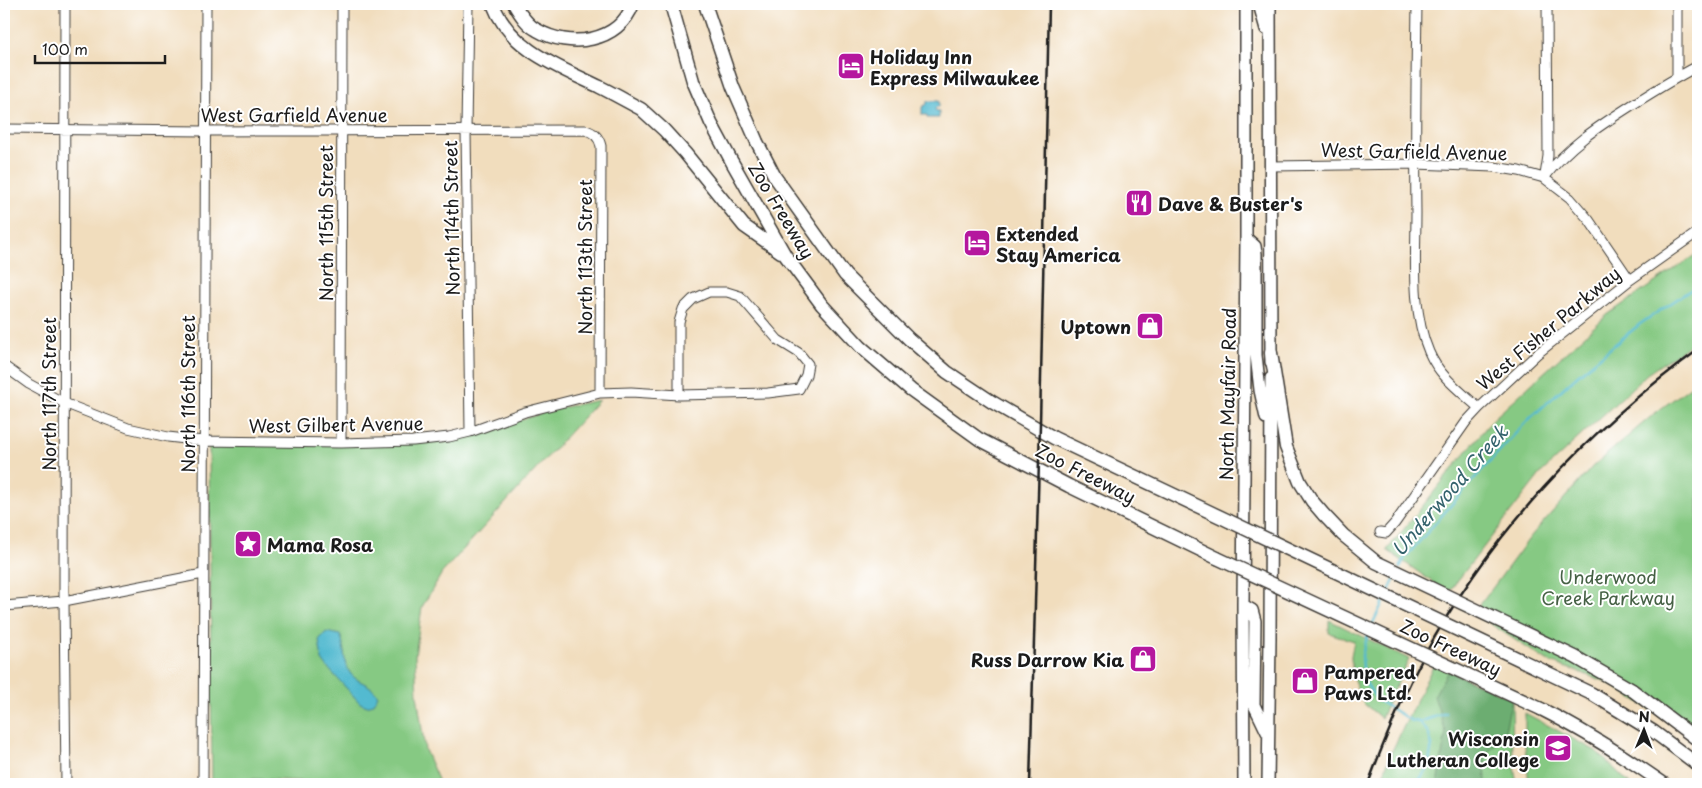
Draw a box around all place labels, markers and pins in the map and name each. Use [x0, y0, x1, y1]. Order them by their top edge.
place label: Holiday Inn Express Milwaukee [870, 43, 1039, 91]
hotel icon: Holiday Inn Express Milwaukee [836, 51, 866, 81]
restaurant icon: Dave & Buster's [1124, 188, 1154, 218]
place label: Dave & Buster's [1158, 190, 1303, 217]
place label: Extended Stay America [996, 220, 1121, 268]
hotel icon: Extended Stay America [962, 228, 992, 258]
shop icon: Uptown [1135, 311, 1165, 341]
place label: Uptown [1060, 313, 1131, 340]
place icon: Mama Rosa [233, 529, 263, 559]
place label: Mama Rosa [267, 531, 373, 558]
shop icon: Russ Darrow Kia [1128, 644, 1158, 674]
place label: Russ Darrow Kia [971, 646, 1124, 673]
place label: Pampered Paws Ltd. [1324, 658, 1416, 706]
shop icon: Pampered Paws Ltd. [1290, 666, 1320, 696]
place label: Wisconsin Lutheran College [1387, 725, 1539, 773]
school or university icon: Wisconsin Lutheran College [1543, 733, 1573, 763]

